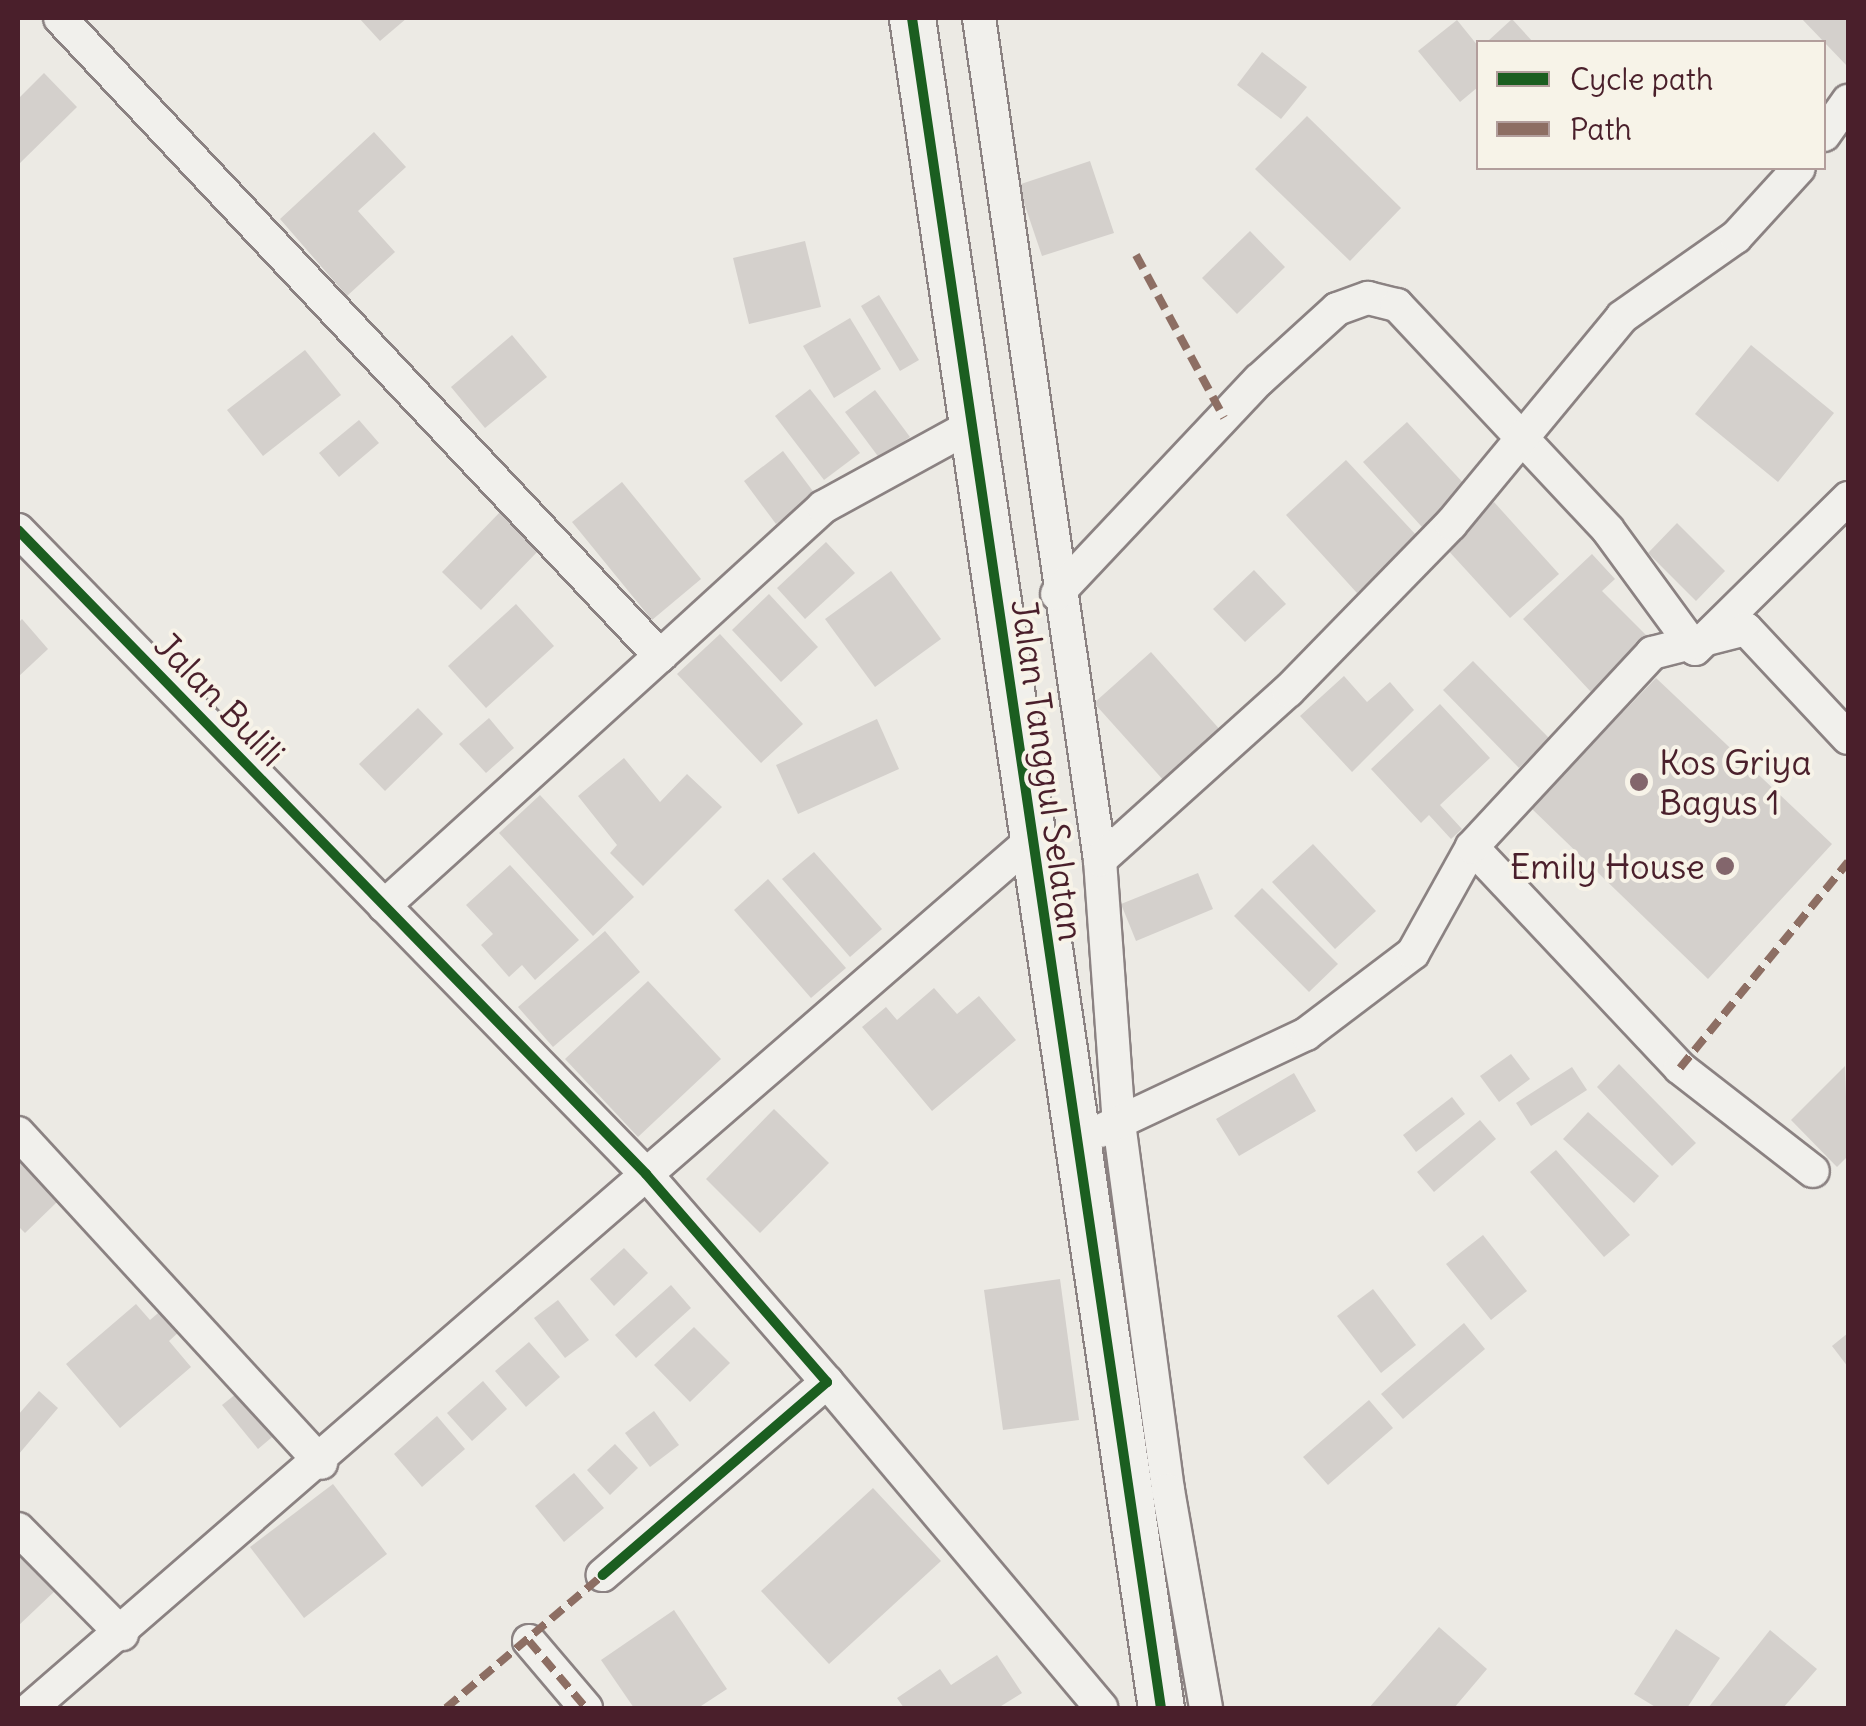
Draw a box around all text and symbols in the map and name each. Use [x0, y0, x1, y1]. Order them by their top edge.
legend [1476, 40, 1826, 170]
text: Cycle path [1570, 60, 1713, 98]
text: Path [1570, 110, 1632, 148]
street label: Jalan Tanggul Selatan [1003, 597, 1093, 943]
street label: Jalan Bulili [146, 624, 294, 774]
place label: Kos Griya Bagus 1 [1659, 741, 1811, 823]
marker: Kos Griya Bagus 1 [1628, 771, 1650, 793]
place label: Emily House [1510, 845, 1705, 887]
marker: Emily House [1714, 855, 1736, 877]

